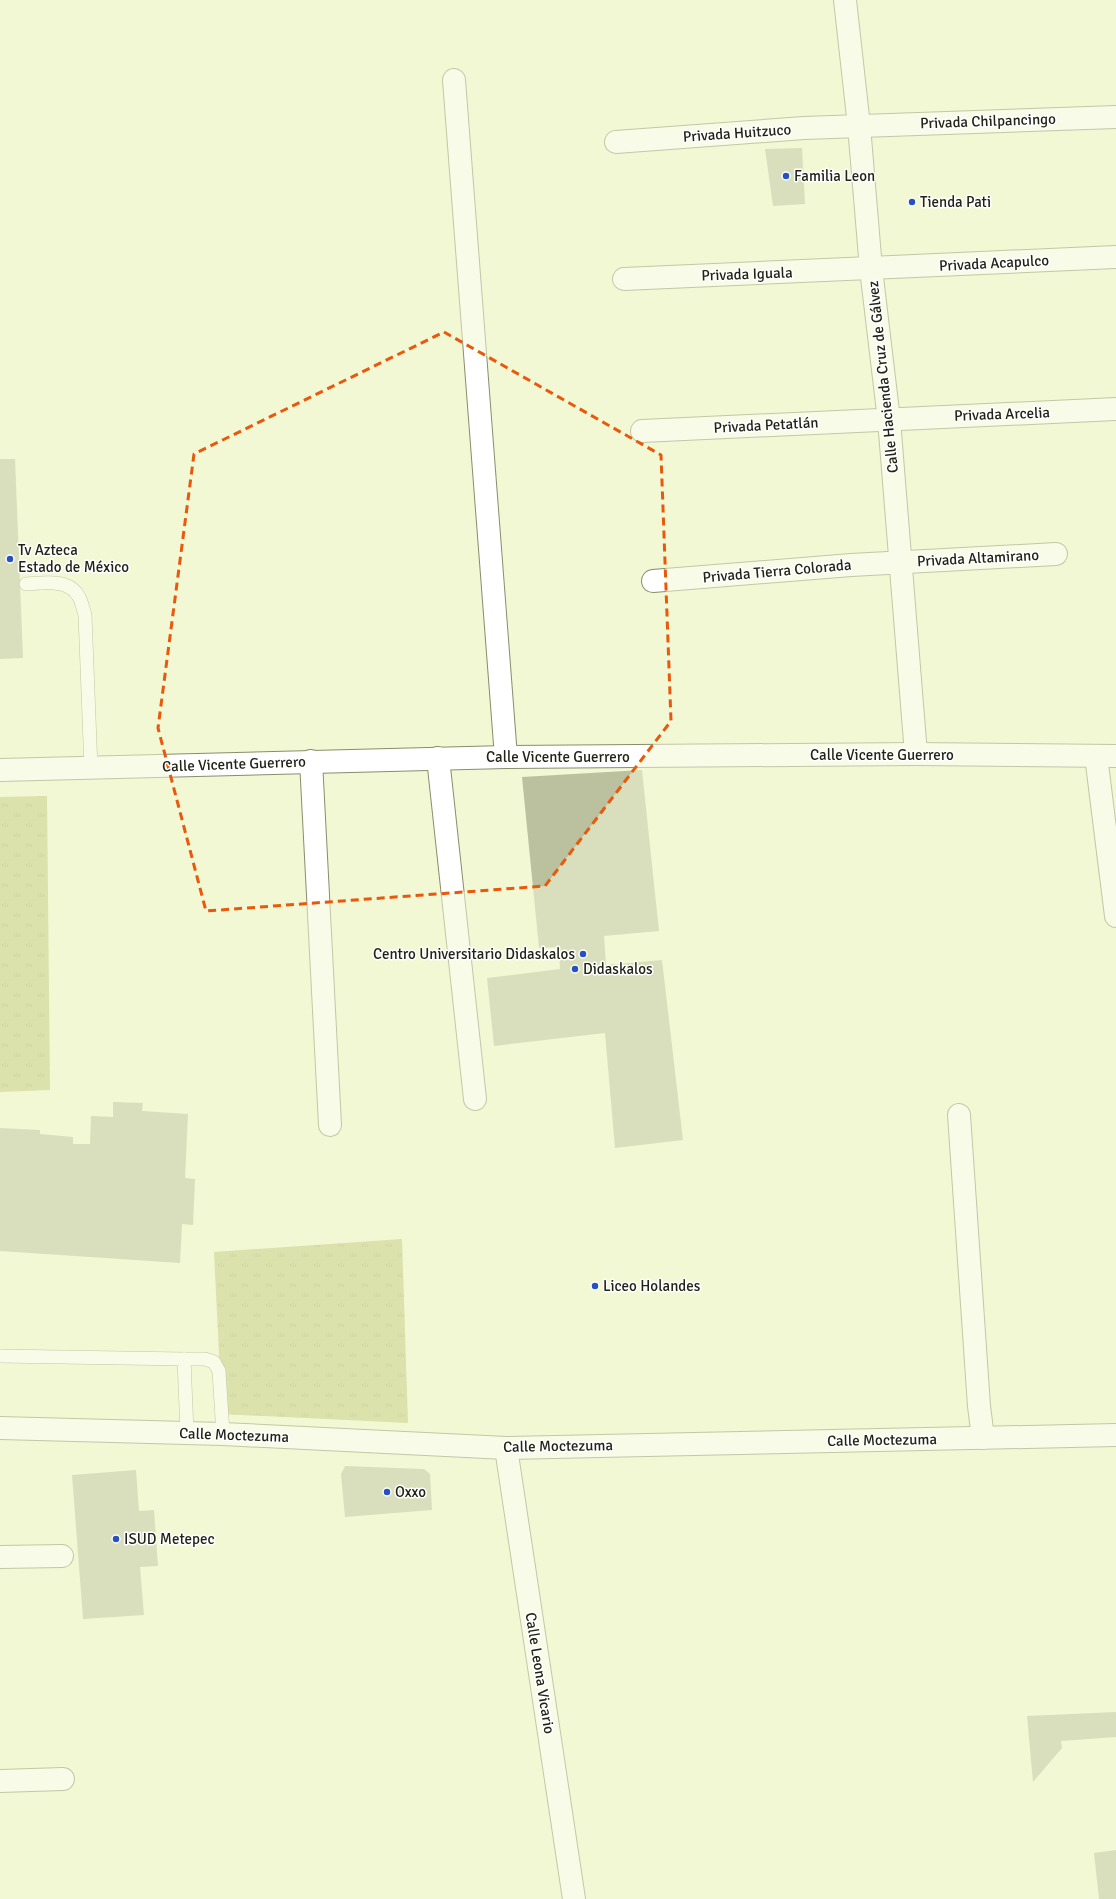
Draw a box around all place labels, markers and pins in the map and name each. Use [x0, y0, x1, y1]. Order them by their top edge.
place label: Familia Leon [794, 167, 875, 185]
marker: Familia Leon [781, 171, 791, 181]
place label: Tienda Pati [920, 193, 991, 211]
marker: Tienda Pati [907, 197, 917, 207]
place label: Tv Azteca Estado de México [18, 541, 129, 576]
marker: Tv Azteca Estado de México [5, 554, 15, 564]
place label: Centro Universitario Didaskalos [373, 945, 575, 963]
marker: Centro Universitario Didaskalos [578, 949, 588, 959]
place label: Didaskalos [583, 960, 653, 978]
marker: Didaskalos [570, 964, 580, 974]
place label: Liceo Holandes [603, 1277, 701, 1295]
marker: Liceo Holandes [590, 1281, 600, 1291]
place label: Oxxo [395, 1483, 426, 1501]
marker: Oxxo [382, 1487, 392, 1497]
place label: ISUD Metepec [124, 1530, 215, 1548]
marker: ISUD Metepec [111, 1534, 121, 1544]

